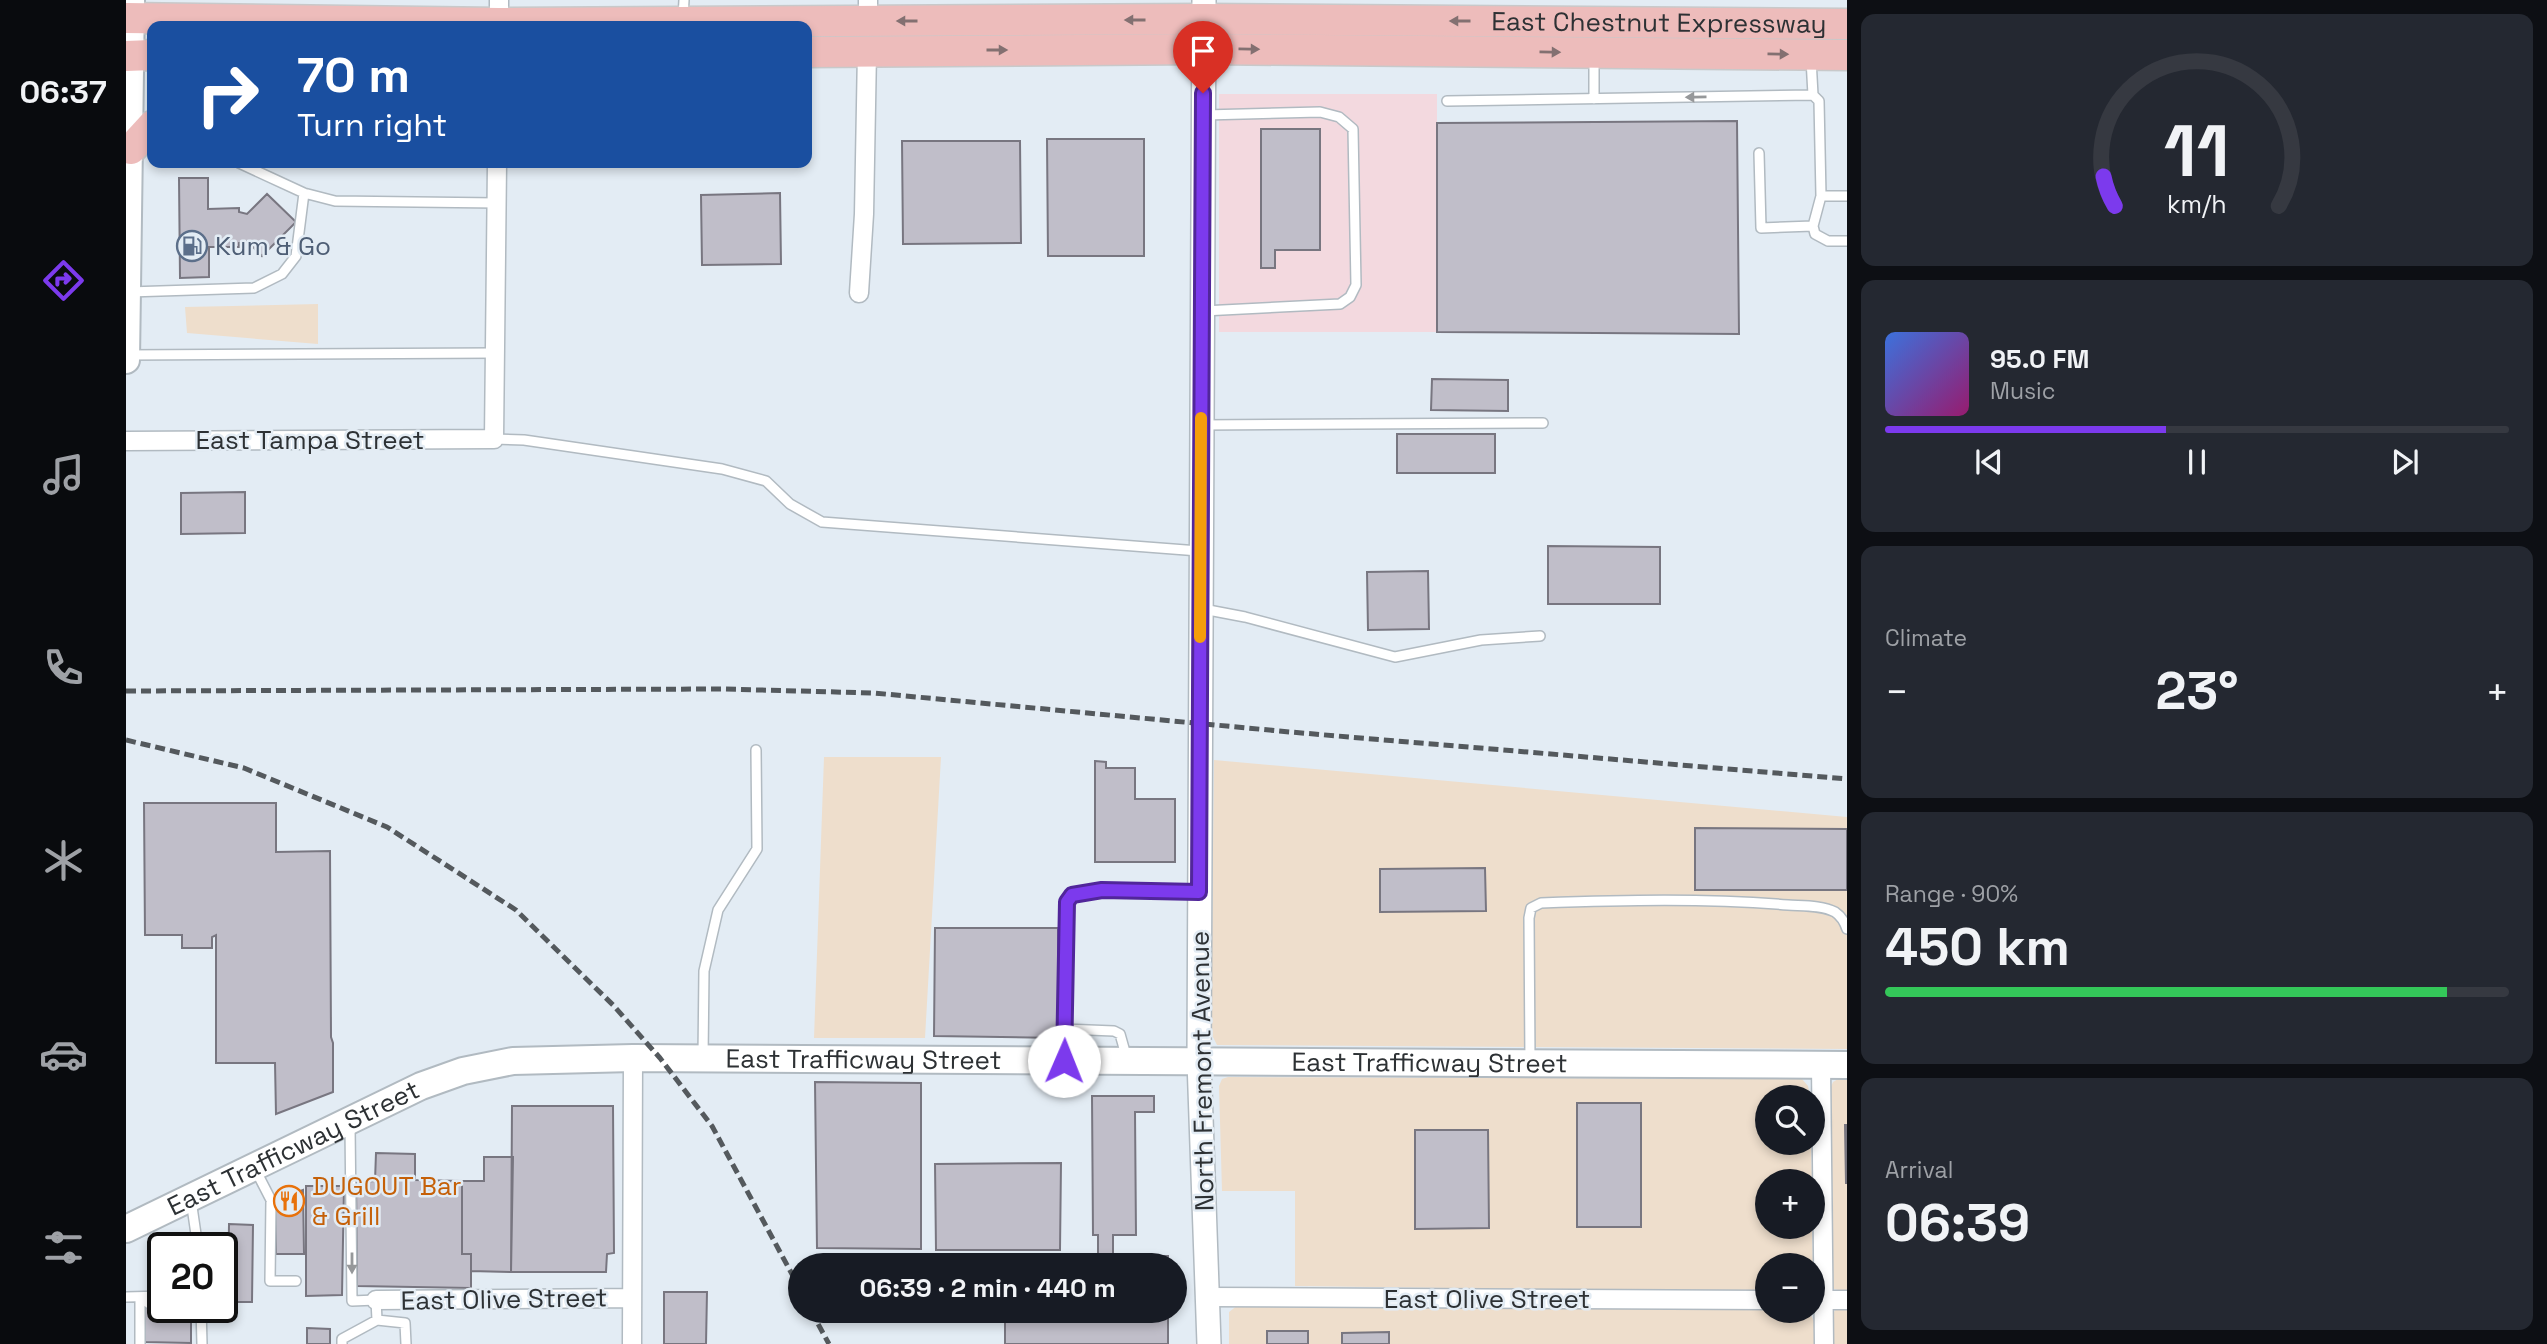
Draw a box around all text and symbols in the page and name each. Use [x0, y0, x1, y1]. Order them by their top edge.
street label: East Chestnut Expressway [1491, 4, 1827, 41]
one-way arrow [1124, 14, 1146, 26]
one-way arrow [896, 15, 918, 27]
one-way arrow [1449, 15, 1471, 27]
pin [1173, 21, 1233, 93]
icon: arrive [1184, 32, 1222, 70]
one-way arrow [1239, 43, 1261, 55]
text: 70 m [297, 44, 410, 106]
one-way arrow [987, 44, 1009, 56]
one-way arrow [1540, 46, 1562, 58]
one-way arrow [1767, 48, 1789, 60]
icon: right [182, 49, 273, 140]
text: 06:37 [19, 72, 107, 112]
one-way arrow [1684, 91, 1706, 103]
text: 11 [2164, 104, 2230, 197]
text: Turn right [297, 105, 447, 145]
text: km/h [2167, 188, 2227, 220]
fuel station icon: Kum & Go [175, 229, 209, 263]
place label: Kum & Go [215, 229, 331, 263]
icon: directions [39, 256, 88, 305]
text: 95.0 FM [1990, 342, 2089, 376]
text: Music [1990, 376, 2055, 406]
street label: East Tampa Street [195, 423, 425, 457]
icon: previous [1970, 443, 2008, 481]
icon: pause [2178, 443, 2216, 481]
icon: next [2386, 443, 2424, 481]
icon: music [39, 450, 88, 499]
text: Climate [1885, 623, 1967, 653]
icon: phone [39, 643, 88, 692]
text: 23° [2156, 658, 2239, 724]
text: − [1885, 668, 1909, 716]
text: + [2485, 668, 2509, 716]
icon: climate [39, 836, 88, 885]
text: Range · 90% [1885, 879, 2018, 909]
text: 450 km [1885, 914, 2070, 980]
street label: North Fremont Avenue [1183, 930, 1221, 1212]
position arrow [1027, 1024, 1101, 1098]
icon: car [39, 1030, 88, 1079]
street label: East Trafficway Street [725, 1042, 1002, 1077]
street label: East Trafficway Street [1291, 1045, 1568, 1080]
street label: East Trafficway Street [162, 1072, 425, 1223]
map controls [1755, 1085, 1825, 1323]
button: search [1755, 1085, 1825, 1155]
text: Arrival [1885, 1155, 1953, 1185]
place label: DUGOUT Bar & Grill [312, 1169, 462, 1233]
button: + [1755, 1169, 1825, 1239]
restaurant icon: DUGOUT Bar & Grill [272, 1184, 306, 1218]
text: 06:39 [1885, 1190, 2030, 1256]
icon: filters [39, 1223, 88, 1272]
speed limit sign: 20 [147, 1232, 238, 1323]
one-way arrow [346, 1252, 358, 1274]
button: − [1755, 1253, 1825, 1323]
text: 06:39 · 2 min · 440 m [859, 1271, 1116, 1305]
street label: East Olive Street [400, 1280, 608, 1318]
street label: East Olive Street [1384, 1282, 1590, 1316]

